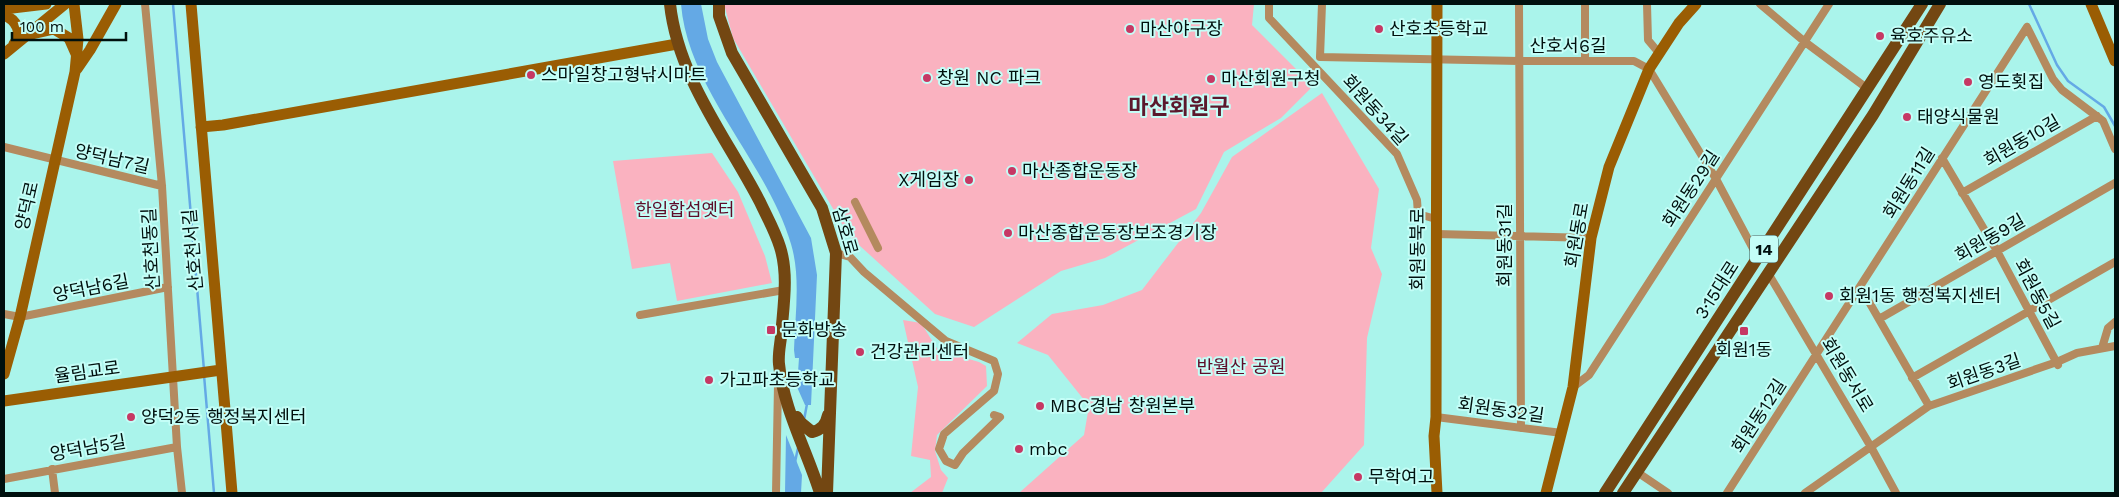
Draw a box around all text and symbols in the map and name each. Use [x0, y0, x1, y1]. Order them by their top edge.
scale bar [12, 10, 126, 42]
text: 100 m [20, 18, 64, 36]
place label: 마산야구장 [1140, 18, 1223, 39]
place label: 산호초등학교 [1389, 18, 1488, 39]
marker: 마산야구장 [1124, 23, 1136, 35]
marker: 산호초등학교 [1373, 23, 1385, 35]
place label: 육호주유소 [1890, 25, 1973, 46]
marker: 육호주유소 [1874, 30, 1886, 42]
street label: 산호서6길 [1529, 35, 1607, 56]
place label: 스마일창고형낚시마트 [541, 64, 707, 85]
place label: 창원 NC 파크 [937, 67, 1041, 88]
place label: 마산회원구청 [1221, 68, 1320, 89]
marker: 스마일창고형낚시마트 [525, 69, 537, 81]
street label: 회원동34길 [1338, 70, 1413, 149]
place label: 영도횟집 [1978, 71, 2044, 92]
marker: 창원 NC 파크 [921, 72, 933, 84]
marker: 마산회원구청 [1205, 73, 1217, 85]
marker: 영도횟집 [1962, 76, 1974, 88]
district label: 마산회원구 [1128, 94, 1230, 119]
place label: 태양식물원 [1917, 106, 2000, 127]
street label: 회원동10길 [1980, 110, 2064, 171]
marker: 태양식물원 [1901, 111, 1913, 123]
street label: 양덕남7길 [73, 140, 152, 177]
street label: 회원동11길 [1878, 143, 1939, 222]
street label: 회원동29길 [1658, 146, 1723, 231]
place label: 마산종합운동장 [1022, 160, 1138, 181]
marker: 마산종합운동장 [1006, 165, 1018, 177]
place label: X게임장 [899, 169, 959, 190]
marker: X게임장 [963, 174, 975, 186]
street label: 양덕로 [11, 179, 42, 232]
park label: 한일합섬옛터 [635, 199, 735, 220]
street label: 회원동로 [1560, 200, 1593, 269]
street label: 회원동31길 [1494, 203, 1515, 287]
street label: 삼호로 [829, 204, 862, 258]
street label: 산호천동길 [138, 207, 163, 291]
street label: 산호천서길 [178, 208, 207, 292]
street label: 회원동북로 [1407, 208, 1428, 290]
street label: 회원동9길 [1951, 209, 2028, 266]
place label: 마산종합운동장보조경기장 [1018, 222, 1217, 243]
marker: 마산종합운동장보조경기장 [1002, 227, 1014, 239]
road number: 14 [1750, 235, 1778, 262]
street label: 회원동5길 [2010, 255, 2065, 333]
street label: 3·15대로 [1690, 257, 1743, 323]
street label: 양덕남6길 [51, 270, 131, 305]
place label: 회원1동 행정복지센터 [1839, 285, 2001, 306]
marker: 회원1동 행정복지센터 [1823, 290, 1835, 302]
place label: 문화방송 [781, 319, 847, 340]
marker: 문화방송 [765, 324, 777, 336]
marker: 회원1동 [1738, 325, 1750, 337]
street label: 회원동서로 [1817, 334, 1878, 416]
place label: 회원1동 [1716, 339, 1772, 360]
place label: 건강관리센터 [870, 341, 969, 362]
marker: 건강관리센터 [854, 346, 866, 358]
street label: 회원동3길 [1944, 349, 2024, 394]
street label: 율림교로 [53, 356, 121, 387]
park label: 반월산 공원 [1197, 356, 1285, 377]
place label: 가고파초등학교 [719, 369, 835, 390]
marker: 가고파초등학교 [703, 374, 715, 386]
street label: 회원동12길 [1727, 375, 1790, 457]
street label: 회원동32길 [1456, 393, 1546, 426]
place label: MBC경남 창원본부 [1050, 395, 1195, 416]
marker: MBC경남 창원본부 [1034, 400, 1046, 412]
place label: 양덕2동 행정복지센터 [141, 406, 307, 427]
marker: 양덕2동 행정복지센터 [125, 411, 137, 423]
street label: 양덕남5길 [48, 431, 128, 465]
place label: mbc [1029, 438, 1068, 459]
marker: mbc [1013, 443, 1025, 455]
place label: 무학여고 [1368, 466, 1434, 487]
marker: 무학여고 [1352, 471, 1364, 483]

